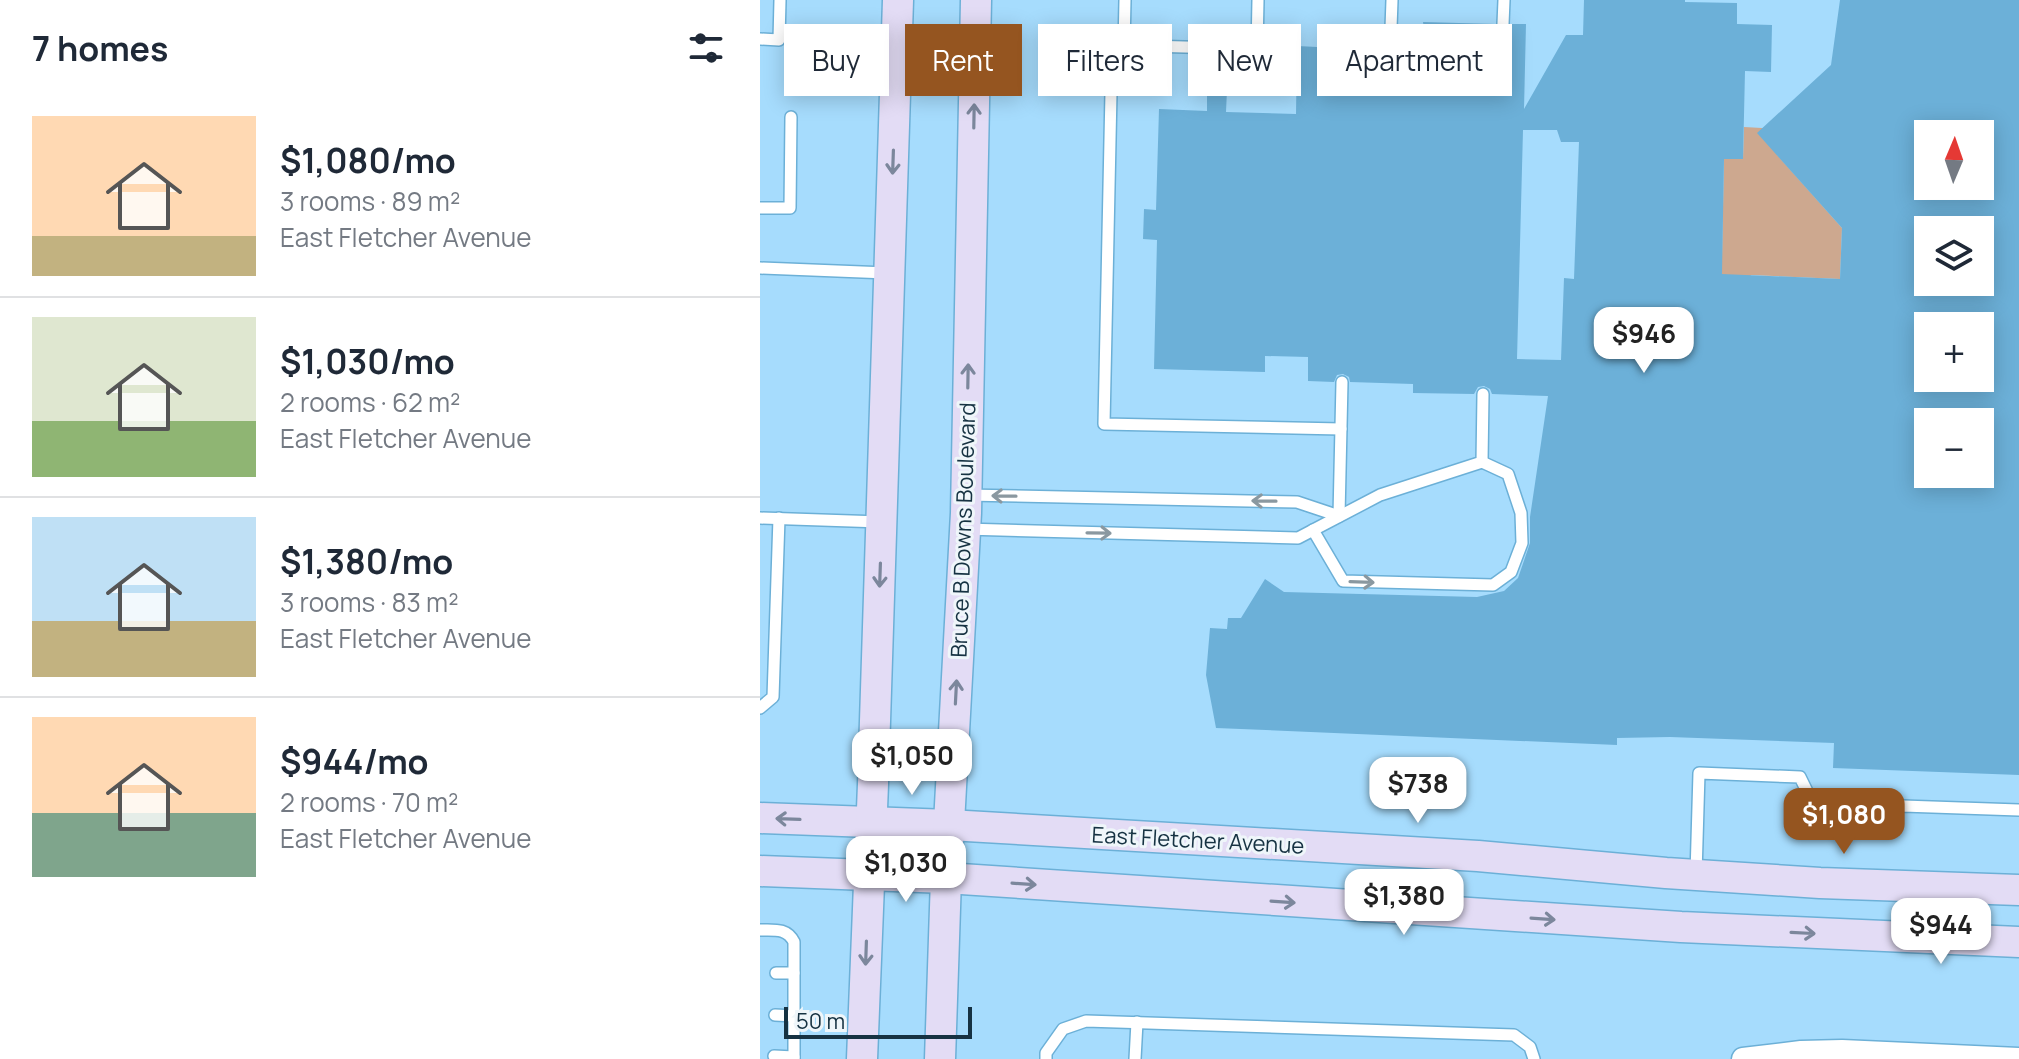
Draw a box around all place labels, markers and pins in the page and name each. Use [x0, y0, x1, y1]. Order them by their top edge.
pin: $946 [1597, 307, 1691, 375]
pin: $1,050 [847, 729, 977, 797]
pin: $738 [1371, 757, 1465, 825]
pin: $1,080 [1779, 788, 1909, 856]
pin: $1,030 [841, 836, 971, 904]
pin: $1,380 [1339, 869, 1469, 937]
pin: $944 [1894, 898, 1988, 966]

